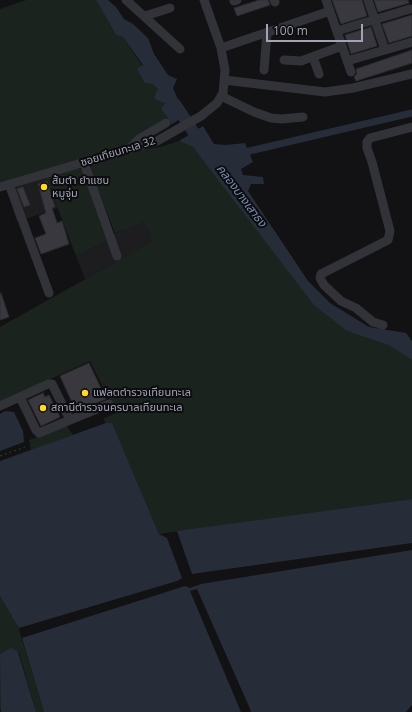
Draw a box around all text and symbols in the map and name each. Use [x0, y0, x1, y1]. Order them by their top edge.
scale bar [268, 16, 365, 42]
text: 100 m [273, 22, 308, 39]
street label: ซอยเทียนทะเล 32 [79, 134, 157, 170]
water label: คลองบางเสาธง [213, 162, 269, 230]
place label: ส้มตำ ยำแซบ หมูจุ่ม [52, 174, 109, 200]
marker: ส้มตำ ยำแซบ หมูจุ่ม [39, 182, 49, 192]
place label: แฟลตตำรวจเทียนทะเล [93, 386, 191, 400]
marker: แฟลตตำรวจเทียนทะเล [80, 388, 90, 398]
place label: สถานีตำรวจนครบาลเทียนทะเล [51, 401, 183, 415]
marker: สถานีตำรวจนครบาลเทียนทะเล [38, 403, 48, 413]

